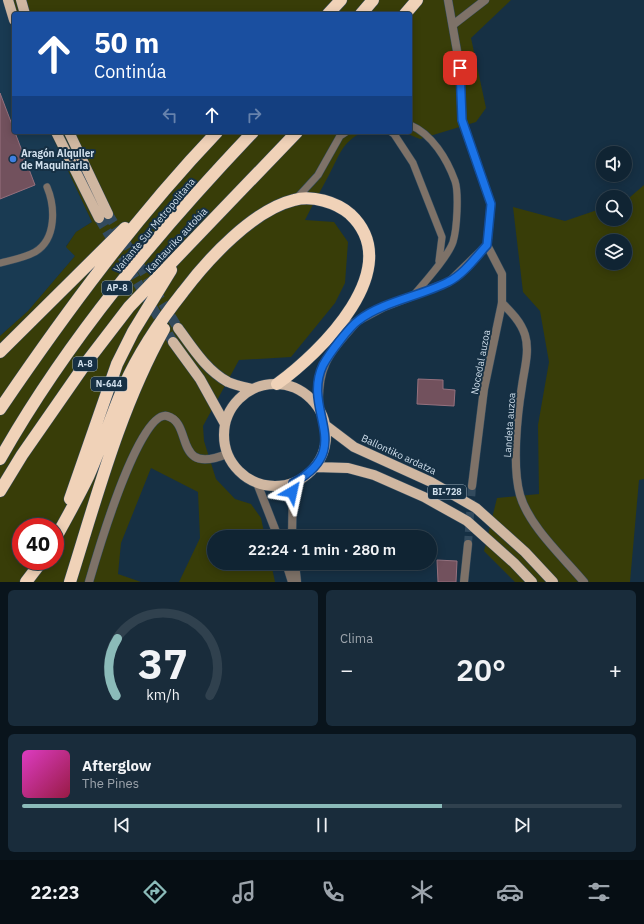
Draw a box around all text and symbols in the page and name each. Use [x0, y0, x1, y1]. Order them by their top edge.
text: 50 m [94, 24, 159, 61]
icon: ahead [28, 28, 80, 80]
pin [443, 51, 477, 85]
icon: arrive [449, 57, 471, 79]
text: Continúa [94, 60, 166, 83]
icon: left [159, 104, 181, 126]
icon: ahead [201, 104, 223, 126]
icon: right [243, 104, 265, 126]
map controls [596, 146, 632, 270]
button: sound [596, 146, 632, 182]
place label: Aragón Alquiler de Maquinaria [21, 147, 94, 172]
marker: Aragón Alquiler de Maquinaria [8, 154, 18, 164]
street label: Variante Sur Metropolitana [111, 175, 198, 275]
button: search [596, 190, 632, 226]
street label: Kantauriko autobia [143, 204, 210, 276]
button: layers [596, 234, 632, 270]
road number: AP-8 [102, 281, 132, 295]
street label: Nocedal auzoa [468, 328, 493, 396]
road number: A-8 [73, 357, 97, 371]
road number: N-644 [91, 377, 127, 391]
street label: Landeta auzoa [501, 391, 518, 458]
street label: Ballontiko ardatza [359, 431, 439, 478]
position arrow [271, 471, 313, 513]
road number: BI-728 [428, 485, 466, 499]
speed limit sign: 40 [12, 518, 64, 570]
text: 22:24 · 1 min · 280 m [248, 540, 396, 559]
text: Clima [340, 630, 373, 647]
text: 37 [138, 636, 188, 690]
text: 20° [456, 650, 506, 689]
text: − [340, 655, 353, 684]
text: + [609, 655, 622, 684]
text: km/h [146, 685, 180, 704]
text: Afterglow [82, 756, 151, 775]
text: The Pines [82, 775, 139, 792]
icon: previous [111, 814, 133, 836]
icon: pause [311, 814, 333, 836]
icon: next [511, 814, 533, 836]
icon: directions [141, 878, 169, 906]
icon: music [230, 878, 258, 906]
icon: phone [319, 878, 347, 906]
icon: climate [408, 878, 436, 906]
icon: car [496, 878, 524, 906]
icon: filters [585, 878, 613, 906]
text: 22:23 [30, 881, 80, 904]

